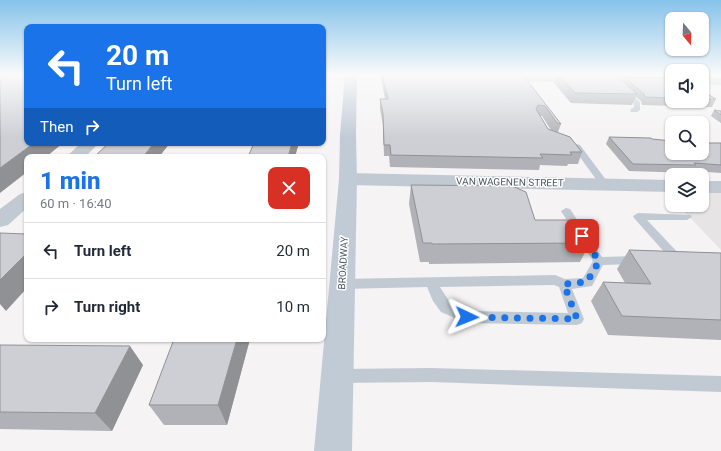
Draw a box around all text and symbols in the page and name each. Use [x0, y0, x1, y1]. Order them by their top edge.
north arrow [665, 12, 709, 56]
map controls [665, 12, 709, 212]
text: 20 m [106, 39, 169, 72]
icon: left [40, 40, 92, 92]
button: sound [665, 64, 709, 108]
text: Turn left [106, 73, 172, 94]
icon: right [81, 116, 103, 138]
button: search [665, 116, 709, 160]
text: Then [40, 118, 73, 136]
text: 1 min [40, 167, 101, 195]
button: close [268, 167, 310, 209]
button: layers [665, 168, 709, 212]
street label: VAN WAGENEN STREET [456, 176, 564, 188]
text: 60 m · 16:40 [40, 196, 111, 211]
pin [565, 219, 599, 253]
icon: arrive [571, 225, 593, 247]
street label: BROADWAY [336, 236, 350, 290]
icon: left [40, 240, 62, 262]
text: Turn left [74, 242, 131, 260]
text: 20 m [276, 242, 310, 260]
icon: right [40, 296, 62, 318]
position arrow [446, 296, 488, 338]
text: Turn right [74, 298, 140, 316]
text: 10 m [276, 298, 310, 316]

